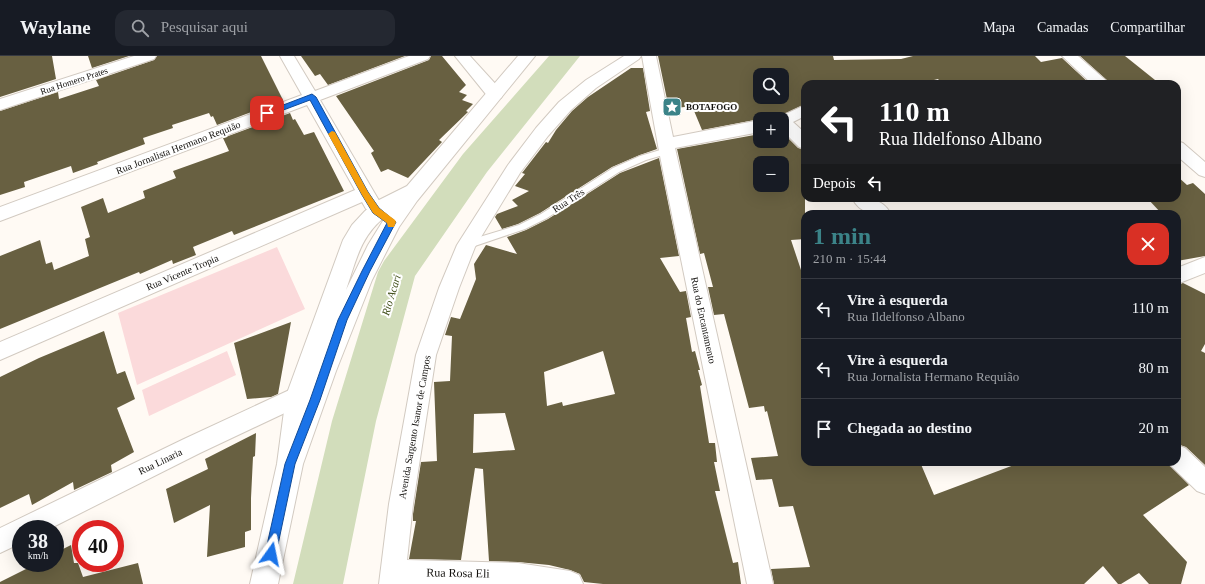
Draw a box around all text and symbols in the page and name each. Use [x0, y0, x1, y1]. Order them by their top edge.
search box [115, 10, 395, 46]
text: Waylane [20, 17, 91, 38]
icon: search [129, 17, 151, 39]
text: Pesquisar aqui [161, 19, 248, 35]
text: Mapa [983, 20, 1015, 35]
text: Camadas [1037, 20, 1088, 35]
text: Compartilhar [1110, 20, 1185, 35]
street label: Rua Homero Prates [39, 65, 110, 97]
map controls [753, 68, 789, 192]
button: search [753, 68, 789, 104]
pin [250, 96, 284, 130]
place icon: BOTAFOGO [661, 96, 683, 118]
icon: left [813, 96, 865, 148]
text: 110 m [879, 96, 950, 127]
icon: arrive [256, 102, 278, 124]
place label: BOTAFOGO [686, 102, 737, 112]
button: + [753, 112, 789, 148]
street label: Rua Jornalista Hermano Requião [114, 119, 242, 176]
text: Rua Ildelfonso Albano [879, 129, 1042, 149]
button: − [753, 156, 789, 192]
icon: left [864, 172, 886, 194]
text: Depois [813, 175, 856, 191]
street label: Rua Três [550, 186, 586, 215]
text: 1 min [813, 223, 871, 249]
button: close [1127, 223, 1169, 265]
text: 210 m · 15:44 [813, 251, 886, 266]
street label: Rua Vicente Tropia [144, 252, 221, 293]
water label: Rio Acari [379, 273, 403, 318]
street label: Rua do Encantamento [689, 276, 718, 364]
text: Vire à esquerda [847, 292, 948, 308]
icon: left [813, 298, 835, 320]
text: 110 m [1132, 300, 1169, 316]
text: Rua Ildelfonso Albano [847, 309, 965, 324]
text: Vire à esquerda [847, 352, 948, 368]
street label: Avenida Sargento Isanor de Campos [396, 354, 433, 500]
icon: left [813, 358, 835, 380]
text: 80 m [1139, 360, 1169, 376]
text: Rua Jornalista Hermano Requião [847, 369, 1019, 384]
icon: arrive [813, 418, 835, 440]
text: Chegada ao destino [847, 420, 972, 436]
text: 20 m [1139, 420, 1169, 436]
street label: Rua Linaria [136, 446, 184, 477]
speed limit sign: 40 [72, 520, 124, 572]
text: 38 [28, 530, 48, 552]
position arrow [250, 533, 292, 575]
text: km/h [28, 550, 48, 561]
street label: Rua Rosa Eli [426, 565, 490, 581]

